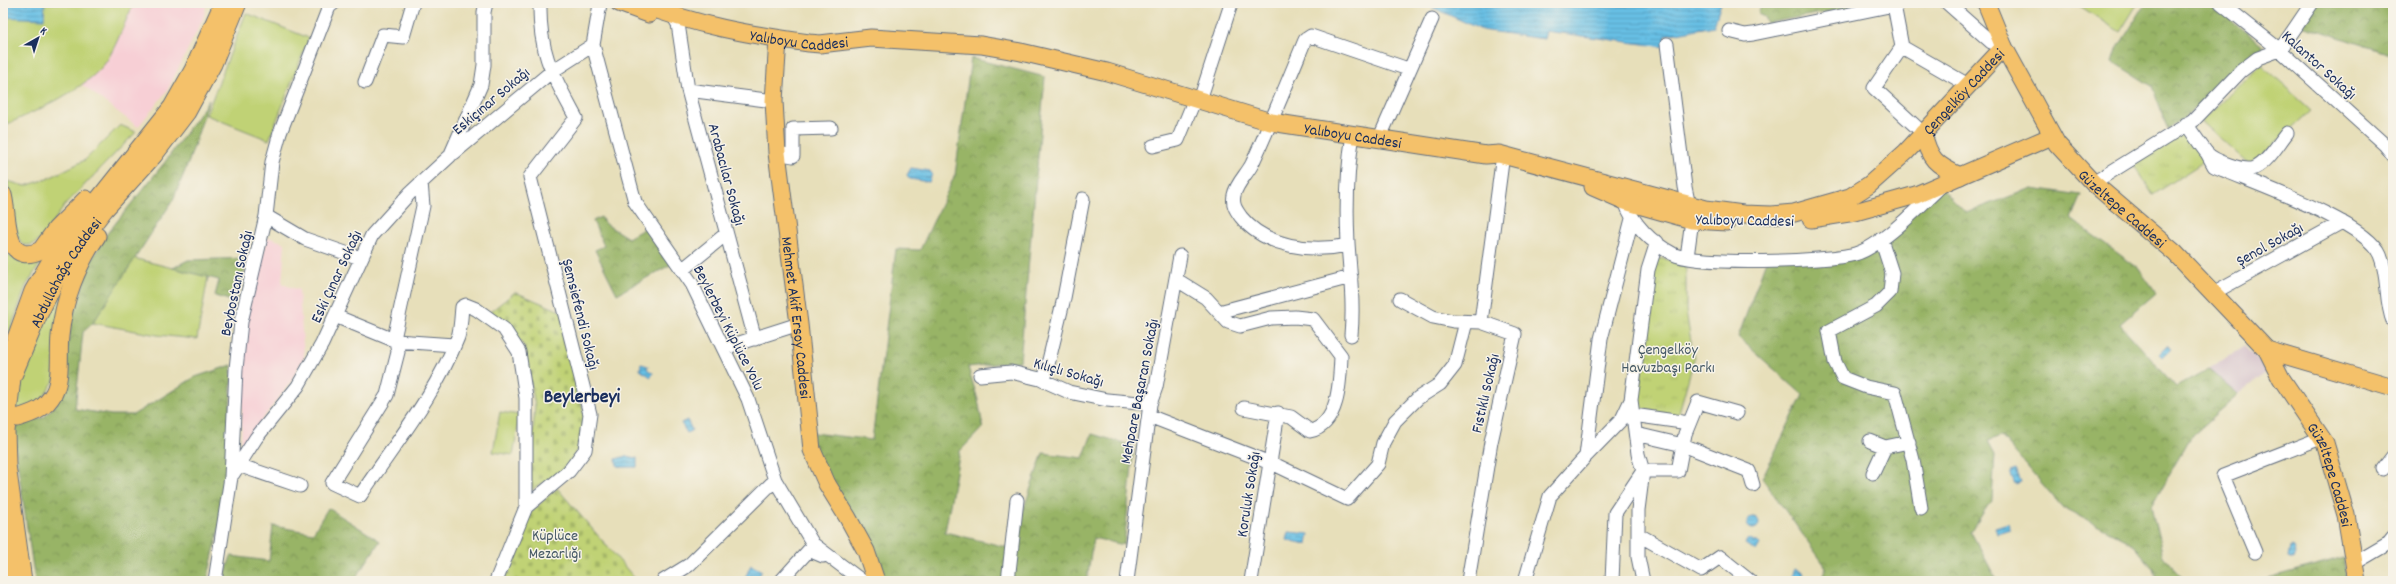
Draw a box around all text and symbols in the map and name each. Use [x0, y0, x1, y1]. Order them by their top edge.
north arrow [18, 18, 58, 58]
text: K [36, 24, 50, 40]
street label: Yalıboyu Caddesi [748, 25, 850, 58]
street label: Kalantor Sokağı [2276, 26, 2361, 106]
street label: Çengelköy Caddesi [1919, 44, 2011, 141]
street label: Eskiçınar Sokağı [448, 62, 536, 141]
street label: Yalıboyu Caddesi [1302, 118, 1403, 156]
street label: Arabacılar Sokağı [701, 121, 750, 228]
street label: Güzeltepe Caddesi [2072, 165, 2170, 255]
street label: Yalıboyu Caddesi [1696, 209, 1794, 234]
street label: Abdullahağa Caddesi [25, 213, 108, 332]
street label: Şenol Sokağı [2232, 217, 2308, 273]
street label: Eski Çınar Sokağı [306, 227, 369, 327]
street label: Beybostanı Sokağı [215, 229, 260, 338]
street label: Mehmet Akif Ersoy Caddesi [774, 235, 816, 400]
street label: Şemsiefendi Sokağı [555, 257, 604, 373]
street label: Beylerbeyi Küplüce Yolu [686, 261, 769, 395]
street label: Mehpare Başaran Sokağı [1115, 317, 1166, 466]
park label: Çengelköy Havuzbaşı Parkı [1621, 339, 1715, 380]
street label: Kılıçlı Sokağı [1030, 352, 1106, 394]
street label: Fıstıklı Sokağı [1466, 352, 1507, 436]
district label: Beylerbeyi [544, 384, 621, 412]
street label: Güzeltepe Caddesi [2300, 418, 2357, 529]
street label: Koruluk Sokağı [1231, 450, 1268, 539]
park label: Küplüce Mezarlığı [529, 525, 581, 566]

